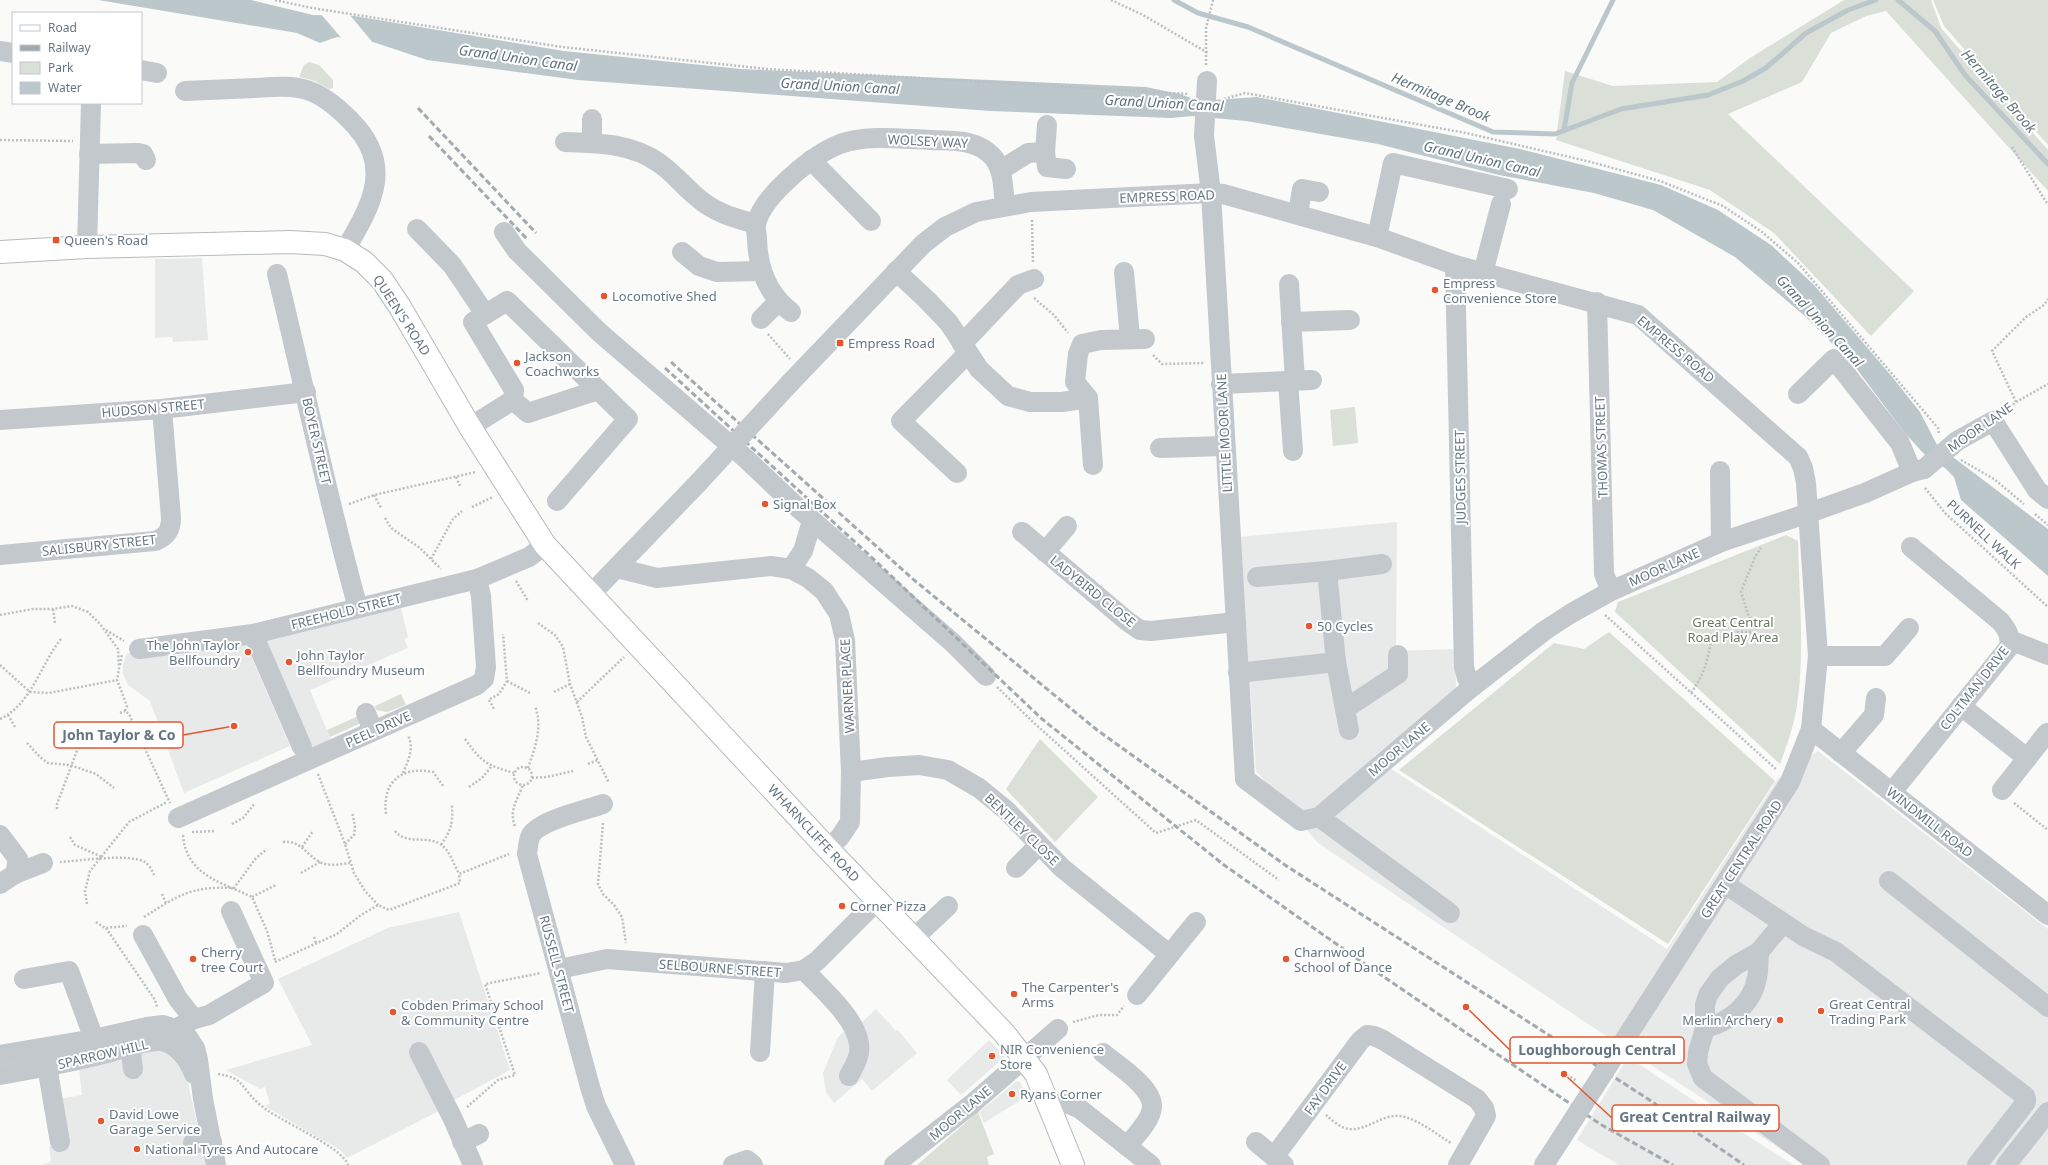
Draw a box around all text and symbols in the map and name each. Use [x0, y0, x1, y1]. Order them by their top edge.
legend [12, 12, 142, 104]
text: Road [48, 19, 77, 36]
text: Railway [48, 39, 92, 56]
water label: Grand Union Canal [458, 40, 579, 75]
water label: Hermitage Brook [1958, 45, 2042, 138]
text: Park [48, 59, 74, 76]
water label: Hermitage Brook [1389, 67, 1495, 126]
water label: Grand Union Canal [780, 73, 900, 98]
text: Water [48, 79, 82, 96]
water label: Grand Union Canal [1104, 90, 1224, 115]
street label: WOLSEY WAY [887, 130, 969, 152]
water label: Grand Union Canal [1422, 136, 1543, 181]
street label: EMPRESS ROAD [1119, 185, 1215, 207]
place label: Queen's Road [64, 231, 148, 249]
marker: Queen's Road [51, 235, 61, 245]
street label: QUEEN'S ROAD [369, 271, 435, 359]
water label: Grand Union Canal [1773, 271, 1868, 371]
place label: Empress Convenience Store [1443, 274, 1557, 307]
marker: Empress Convenience Store [1430, 285, 1440, 295]
place label: Locomotive Shed [612, 287, 717, 305]
marker: Locomotive Shed [599, 291, 609, 301]
street label: EMPRESS ROAD [1634, 311, 1718, 387]
place label: Empress Road [848, 334, 935, 352]
marker: Empress Road [835, 338, 845, 348]
place label: Jackson Coachworks [523, 347, 599, 380]
marker: Jackson Coachworks [512, 358, 522, 368]
street label: LITTLE MOOR LANE [1212, 373, 1236, 493]
street label: HUDSON STREET [101, 394, 206, 421]
street label: THOMAS STREET [1590, 395, 1612, 498]
street label: BOYER STREET [298, 396, 336, 487]
street label: MOOR LANE [1944, 398, 2016, 456]
street label: JUDGES STREET [1450, 429, 1470, 526]
place label: Signal Box [773, 495, 837, 513]
street label: PURNELL WALK [1943, 495, 2025, 573]
marker: Signal Box [760, 499, 770, 509]
street label: SALISBURY STREET [41, 530, 158, 560]
street label: MOOR LANE [1626, 543, 1702, 591]
street label: LADYBIRD CLOSE [1047, 551, 1139, 631]
street label: FREEHOLD STREET [289, 588, 404, 633]
park label: Great Central Road Play Area [1687, 613, 1779, 646]
place label: 50 Cycles [1317, 617, 1373, 635]
marker: 50 Cycles [1304, 621, 1314, 631]
place label: The John Taylor Bellfoundry [146, 636, 241, 669]
street label: WARNER PLACE [836, 638, 858, 734]
street label: COLTMAN DRIVE [1935, 642, 2013, 734]
place label: John Taylor Bellfoundry Museum [295, 646, 425, 679]
marker: The John Taylor Bellfoundry [243, 647, 253, 657]
marker: John Taylor Bellfoundry Museum [284, 657, 294, 667]
street label: PEEL DRIVE [343, 707, 413, 751]
street label: MOOR LANE [1364, 718, 1434, 780]
callout: John Taylor & Co [54, 722, 183, 748]
text: John Taylor & Co [60, 725, 176, 744]
street label: WHARNCLIFFE ROAD [764, 780, 864, 886]
street label: WINDMILL ROAD [1883, 783, 1977, 861]
street label: BENTLEY CLOSE [981, 789, 1063, 869]
street label: GREAT CENTRAL ROAD [1696, 796, 1786, 922]
place label: Corner Pizza [850, 897, 926, 915]
marker: Corner Pizza [837, 901, 847, 911]
street label: RUSSELL STREET [535, 913, 579, 1015]
place label: Cherry tree Court [201, 943, 263, 976]
place label: Charnwood School of Dance [1294, 943, 1392, 976]
marker: Cherry tree Court [188, 954, 198, 964]
marker: Charnwood School of Dance [1281, 954, 1291, 964]
street label: SELBOURNE STREET [659, 955, 782, 981]
place label: The Carpenter's Arms [1022, 978, 1119, 1011]
marker: The Carpenter's Arms [1009, 989, 1019, 999]
place label: Great Central Trading Park [1829, 995, 1910, 1028]
place label: Cobden Primary School & Community Centre [401, 996, 544, 1029]
marker: Great Central Trading Park [1816, 1006, 1826, 1016]
marker: Cobden Primary School & Community Centre [388, 1007, 398, 1017]
place label: Merlin Archery [1682, 1011, 1772, 1029]
marker: Merlin Archery [1775, 1015, 1785, 1025]
street label: SPARROW HILL [56, 1035, 150, 1073]
callout: Loughborough Central [1510, 1037, 1684, 1063]
place label: NIR Convenience Store [1000, 1040, 1104, 1073]
text: Loughborough Central [1518, 1040, 1676, 1059]
marker: NIR Convenience Store [987, 1051, 997, 1061]
street label: FAY DRIVE [1300, 1058, 1350, 1118]
street label: MOOR LANE [925, 1082, 995, 1144]
place label: Ryans Corner [1020, 1085, 1102, 1103]
marker: Ryans Corner [1007, 1089, 1017, 1099]
place label: David Lowe Garage Service [109, 1105, 200, 1138]
callout: Great Central Railway [1612, 1105, 1779, 1131]
text: Great Central Railway [1619, 1107, 1771, 1126]
marker: David Lowe Garage Service [96, 1116, 106, 1126]
place label: National Tyres And Autocare [145, 1140, 318, 1158]
marker: National Tyres And Autocare [132, 1144, 142, 1154]

